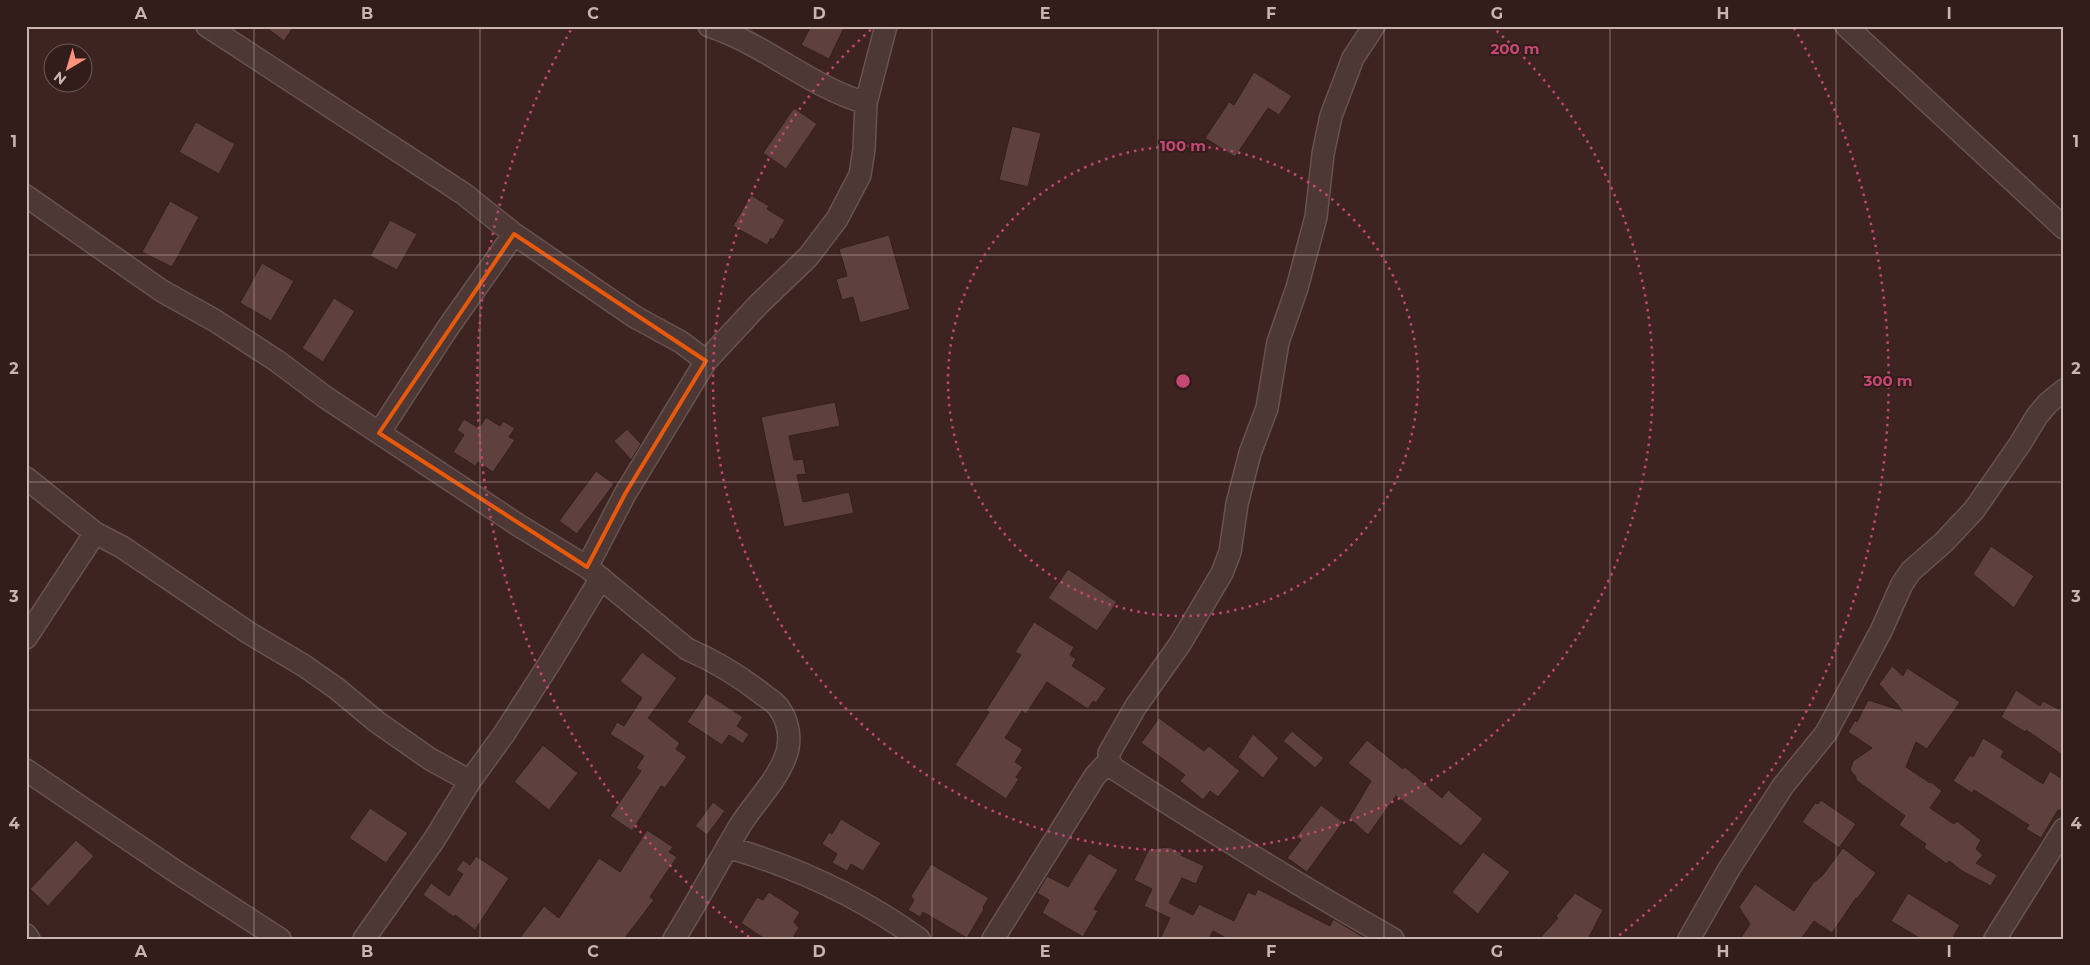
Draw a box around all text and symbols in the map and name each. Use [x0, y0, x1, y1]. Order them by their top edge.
text: A [134, 4, 148, 23]
text: B [361, 4, 373, 23]
text: C [587, 4, 599, 23]
text: D [812, 4, 826, 23]
text: E [1040, 4, 1050, 23]
text: F [1266, 4, 1276, 23]
text: G [1491, 4, 1503, 23]
text: H [1717, 4, 1729, 23]
text: I [1946, 4, 1952, 23]
text: 200 m [1490, 39, 1540, 58]
north arrow [42, 42, 92, 92]
text: N [50, 68, 70, 89]
text: 1 [11, 132, 17, 151]
text: 1 [2073, 132, 2079, 151]
text: 100 m [1160, 136, 1206, 155]
text: 2 [9, 359, 19, 378]
text: 2 [2071, 359, 2081, 378]
text: 300 m [1862, 371, 1913, 390]
centre of rings [1174, 372, 1192, 390]
text: 3 [8, 587, 19, 606]
text: 3 [2070, 587, 2081, 606]
text: 4 [8, 814, 20, 833]
text: 4 [2070, 814, 2082, 833]
text: A [134, 942, 148, 961]
text: B [361, 942, 373, 961]
text: C [587, 942, 599, 961]
text: D [812, 942, 826, 961]
text: E [1040, 942, 1050, 961]
text: F [1266, 942, 1276, 961]
text: G [1491, 942, 1503, 961]
text: H [1717, 942, 1729, 961]
text: I [1946, 942, 1952, 961]

